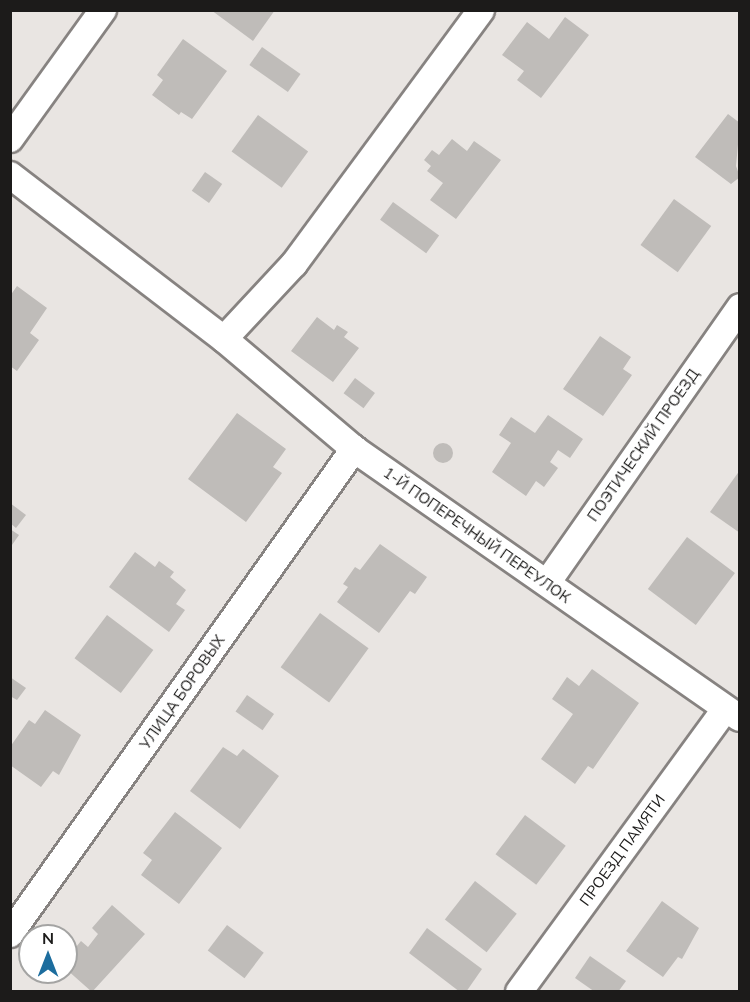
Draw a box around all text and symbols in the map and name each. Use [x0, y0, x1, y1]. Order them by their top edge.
street label: ПОЭТИЧЕСКИЙ ПРОЕЗД [583, 365, 703, 525]
street label: 1-Й ПОПЕРЕЧНЫЙ ПЕРЕУЛОК [380, 463, 574, 607]
street label: УЛИЦА БОРОВЫХ [136, 631, 228, 753]
street label: ПРОЕЗД ПАМЯТИ [576, 791, 668, 909]
north arrow [18, 924, 78, 984]
text: N [42, 928, 54, 948]

